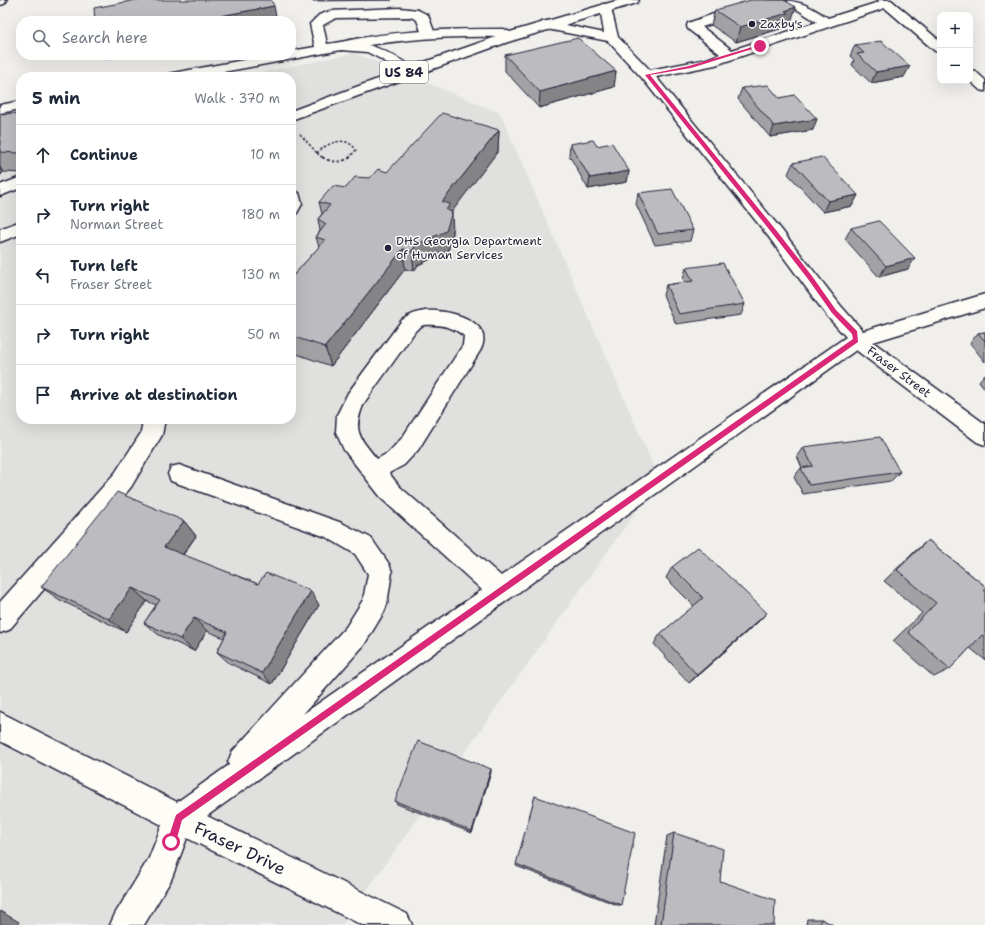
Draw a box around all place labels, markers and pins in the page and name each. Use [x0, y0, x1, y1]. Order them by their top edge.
place label: Zaxby's [760, 16, 803, 32]
marker: Zaxby's [747, 19, 757, 29]
place label: DHS Georgia Department of Human Services [396, 233, 542, 263]
marker: DHS Georgia Department of Human Services [383, 243, 393, 253]

